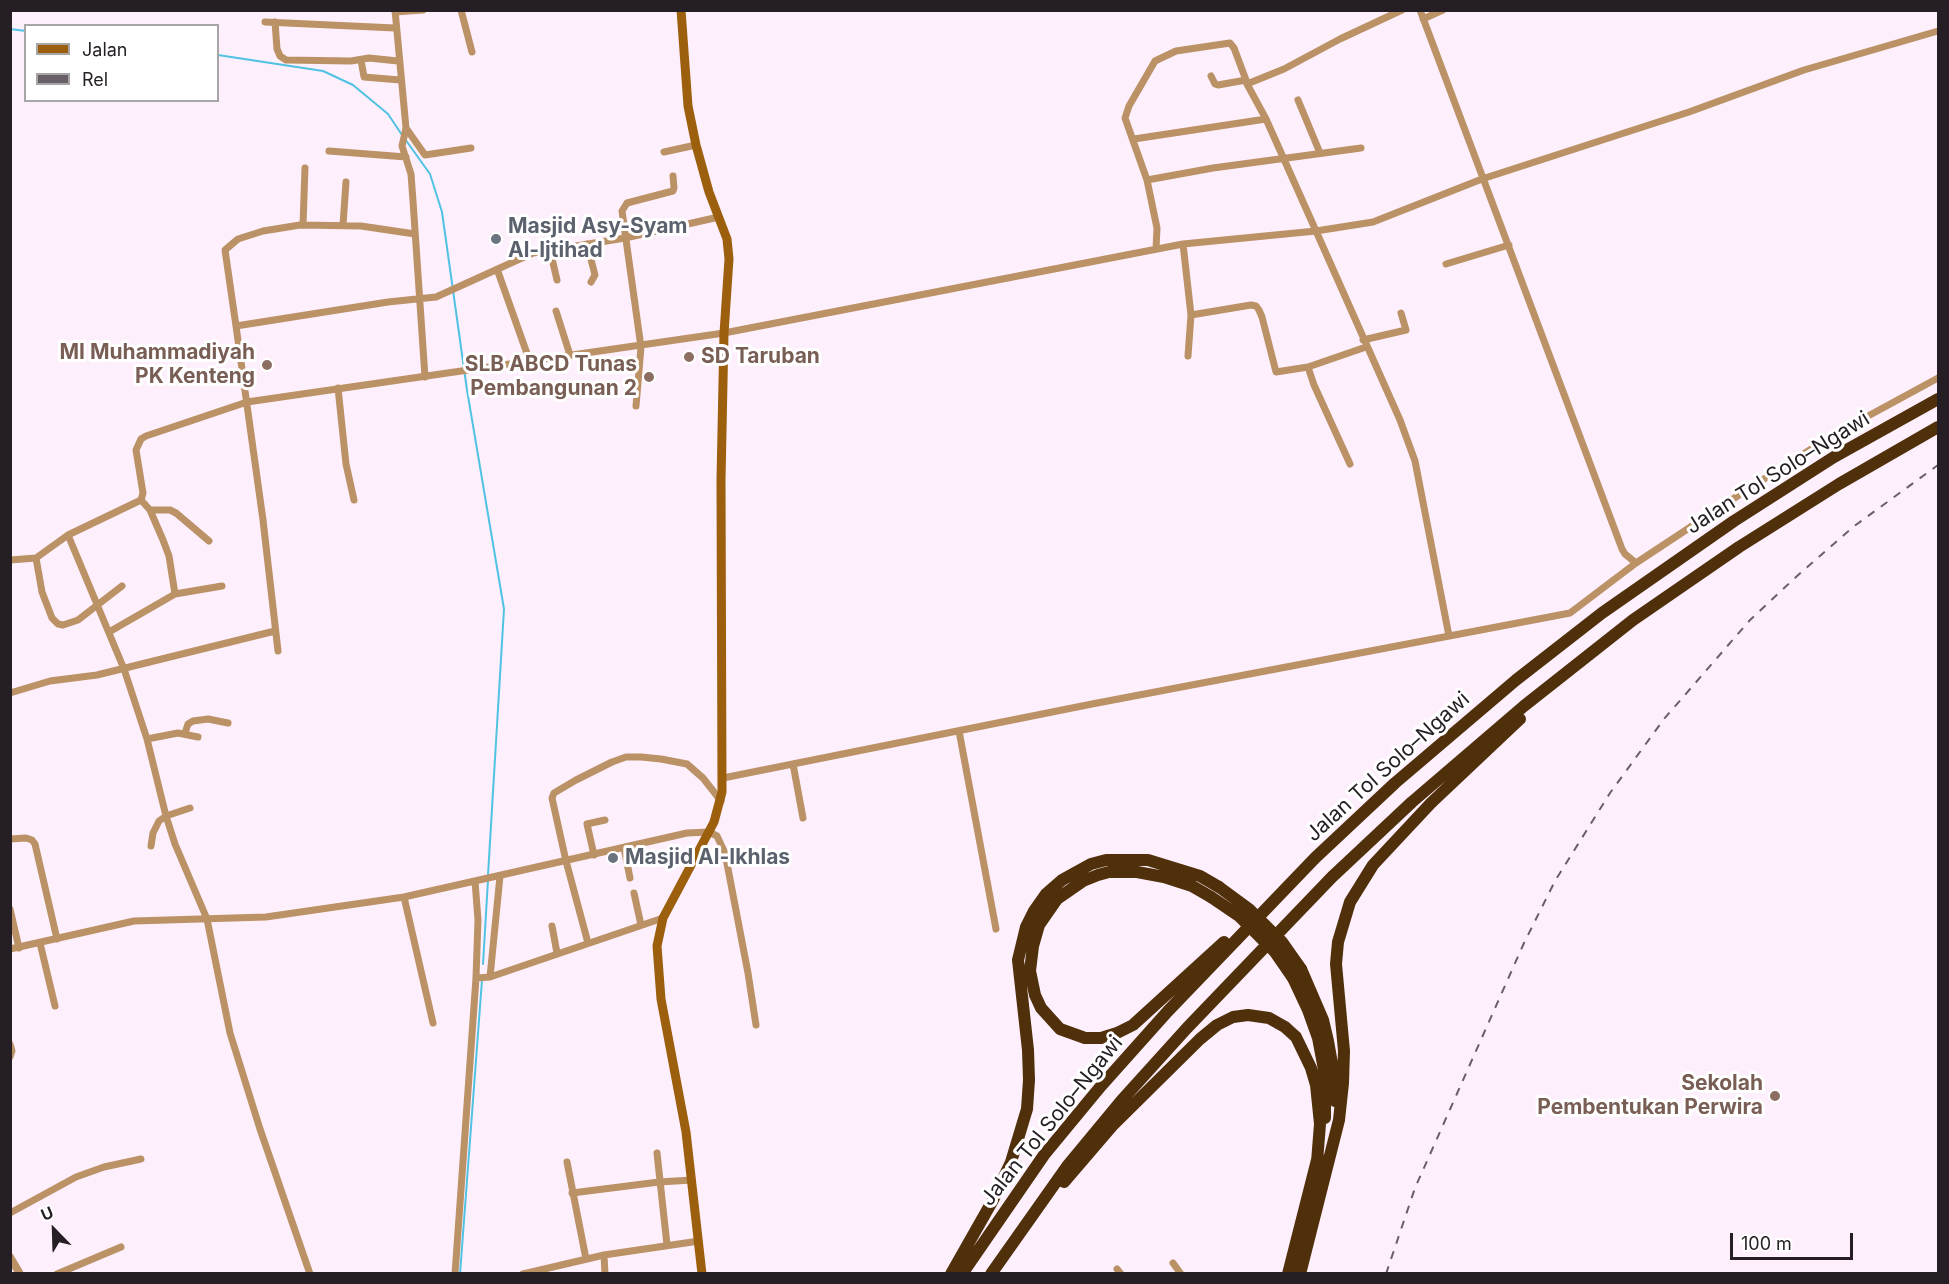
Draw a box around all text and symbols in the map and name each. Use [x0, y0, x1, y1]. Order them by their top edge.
legend [24, 24, 219, 102]
text: Jalan [82, 39, 127, 60]
text: Rel [82, 69, 108, 90]
place label: Masjid Asy-Syam Al-Ijtihad [508, 214, 687, 264]
marker: Masjid Asy-Syam Al-Ijtihad [489, 232, 503, 246]
place label: MI Muhammadiyah PK Kenteng [60, 340, 255, 390]
place label: SD Taruban [701, 344, 820, 370]
marker: SD Taruban [682, 350, 696, 364]
place label: SLB ABCD Tunas Pembangunan 2 [465, 352, 637, 402]
marker: MI Muhammadiyah PK Kenteng [260, 358, 274, 372]
marker: SLB ABCD Tunas Pembangunan 2 [642, 370, 656, 384]
street label: Jalan Tol Solo–Ngawi [1682, 406, 1874, 540]
street label: Jalan Tol Solo–Ngawi [1301, 687, 1475, 847]
place label: Masjid Al-Ikhlas [625, 845, 790, 871]
marker: Masjid Al-Ikhlas [606, 851, 620, 865]
street label: Jalan Tol Solo–Ngawi [976, 1031, 1128, 1211]
place label: Sekolah Pembentukan Perwira [1537, 1071, 1763, 1121]
marker: Sekolah Pembentukan Perwira [1768, 1089, 1782, 1103]
north arrow [24, 1200, 84, 1260]
text: U [38, 1202, 56, 1225]
scale bar [1733, 1221, 1856, 1259]
text: 100 m [1741, 1233, 1792, 1254]

